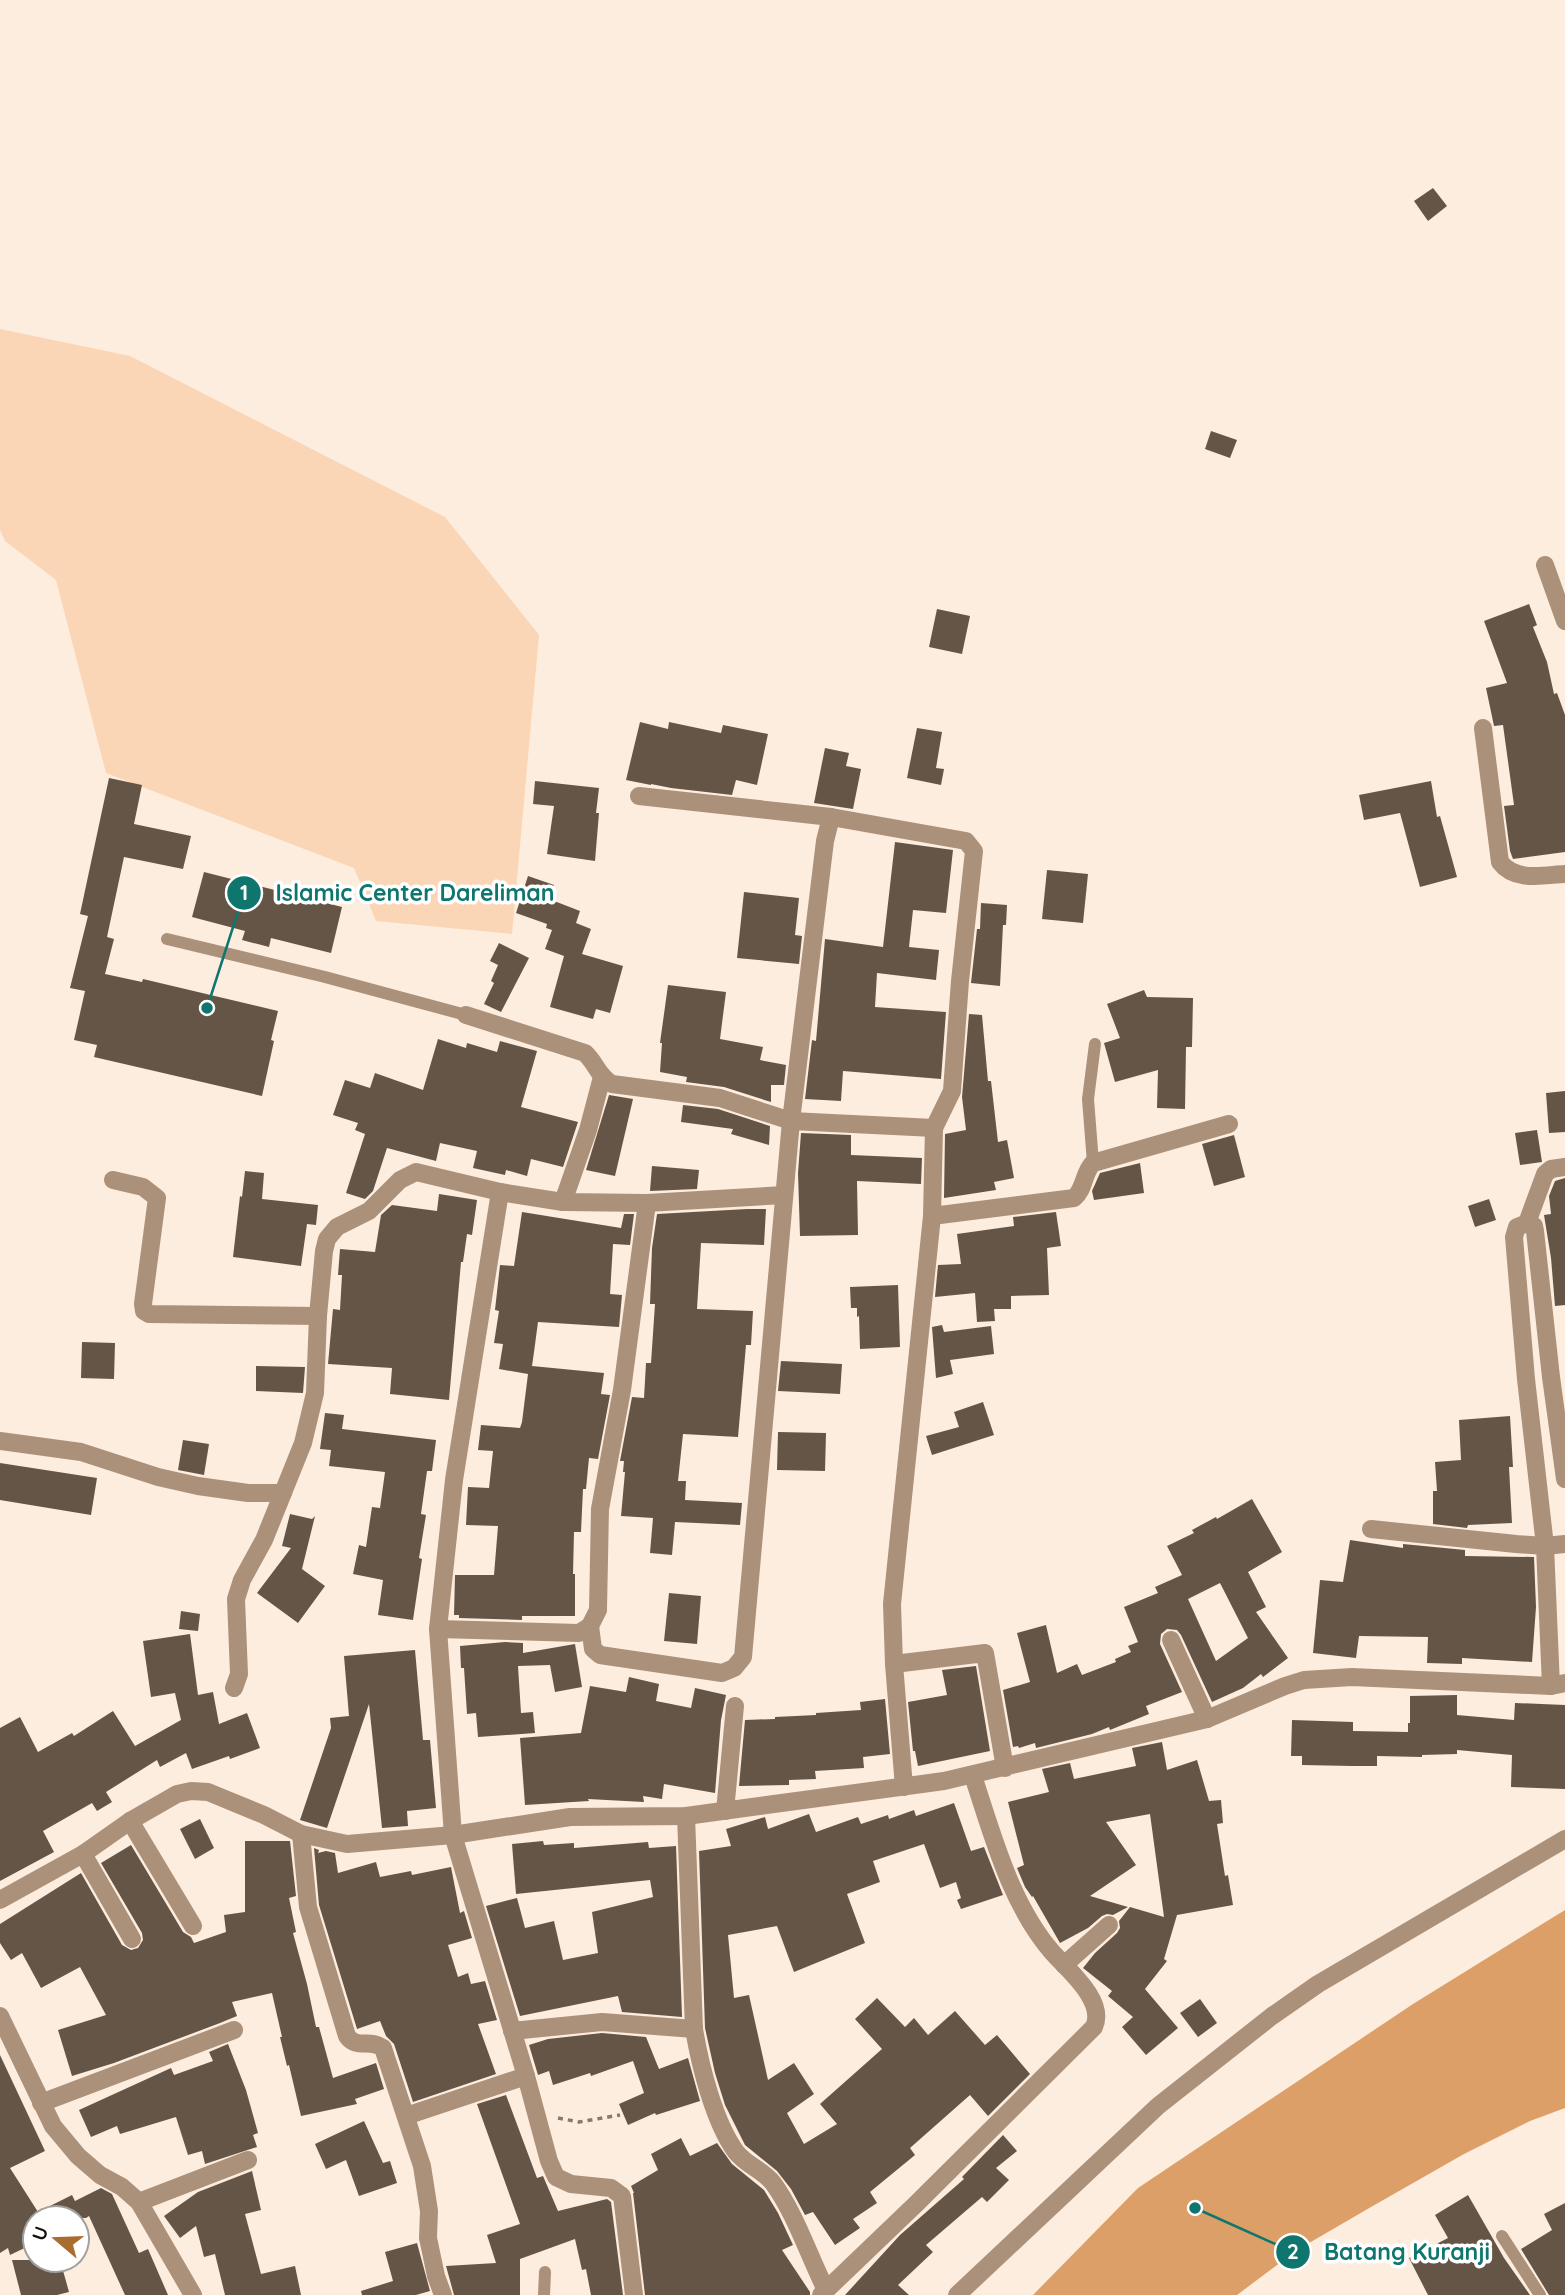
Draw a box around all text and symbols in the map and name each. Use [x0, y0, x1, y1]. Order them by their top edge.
callout: Islamic Center Dareliman [226, 871, 568, 915]
text: Islamic Center Dareliman [275, 878, 555, 907]
text: 1 [240, 879, 248, 905]
north arrow [21, 2204, 91, 2274]
text: U [26, 2223, 53, 2244]
callout: Batang Kuranji [1275, 2230, 1504, 2274]
text: Batang Kuranji [1324, 2237, 1490, 2266]
text: 2 [1287, 2238, 1299, 2264]

